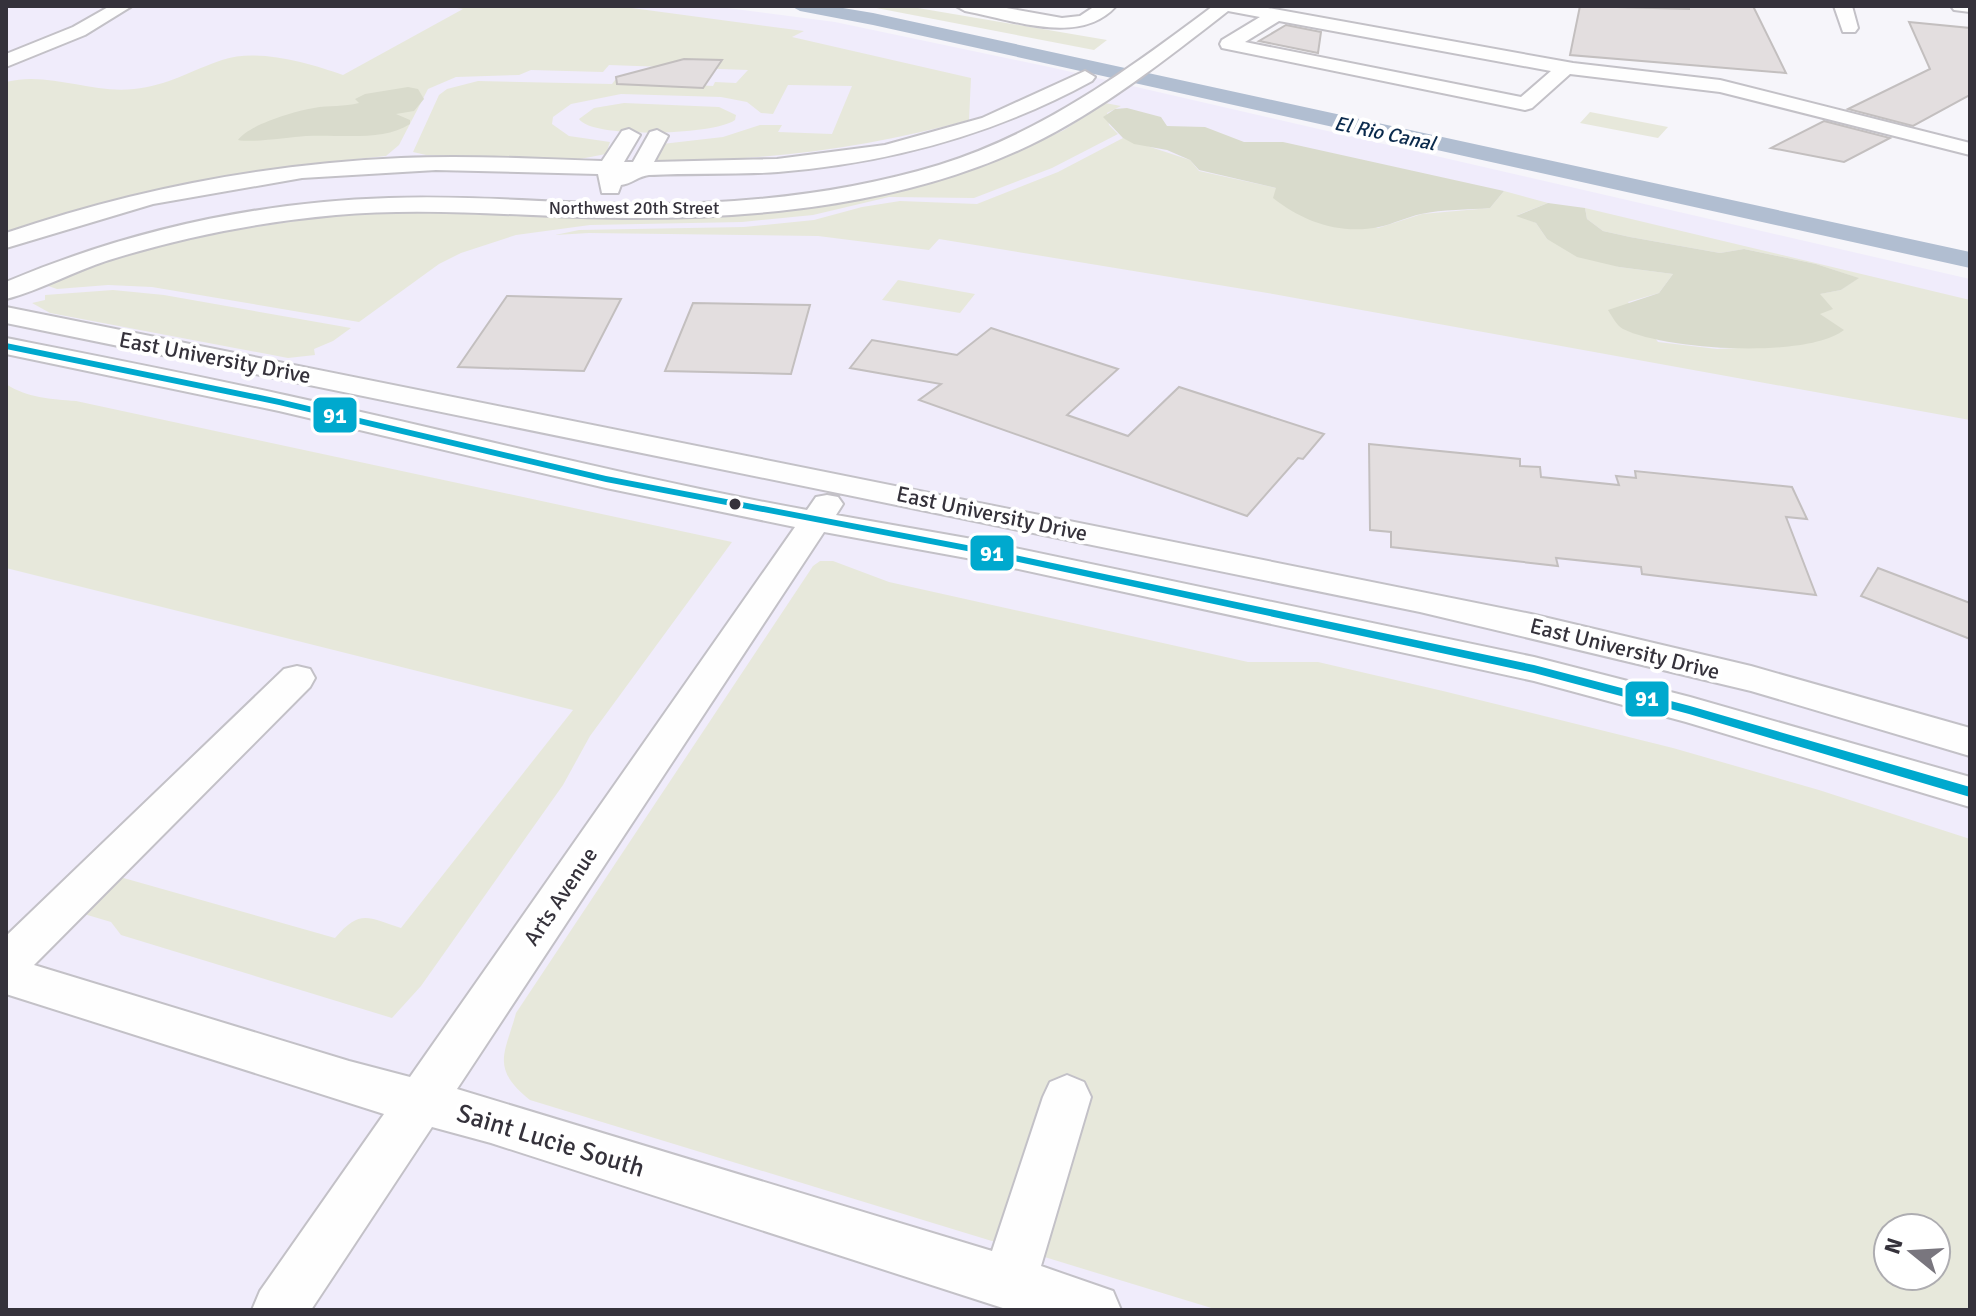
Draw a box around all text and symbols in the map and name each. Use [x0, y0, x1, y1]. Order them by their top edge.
water label: El Rio Canal [1332, 111, 1440, 157]
street label: Northwest 20th Street [549, 197, 719, 219]
street label: East University Drive [117, 326, 313, 389]
line badge: 91 [312, 396, 358, 434]
text: 91 [323, 402, 347, 429]
street label: East University Drive [894, 480, 1090, 547]
unlabelled marker [727, 496, 743, 512]
line badge: 91 [969, 534, 1015, 572]
text: 91 [980, 540, 1004, 567]
street label: East University Drive [1527, 612, 1723, 685]
line badge: 91 [1624, 680, 1670, 718]
text: 91 [1635, 685, 1659, 712]
street label: Arts Avenue [518, 842, 603, 951]
street label: Saint Lucie South [453, 1097, 648, 1185]
north arrow [1872, 1212, 1952, 1292]
text: N [1878, 1235, 1909, 1257]

